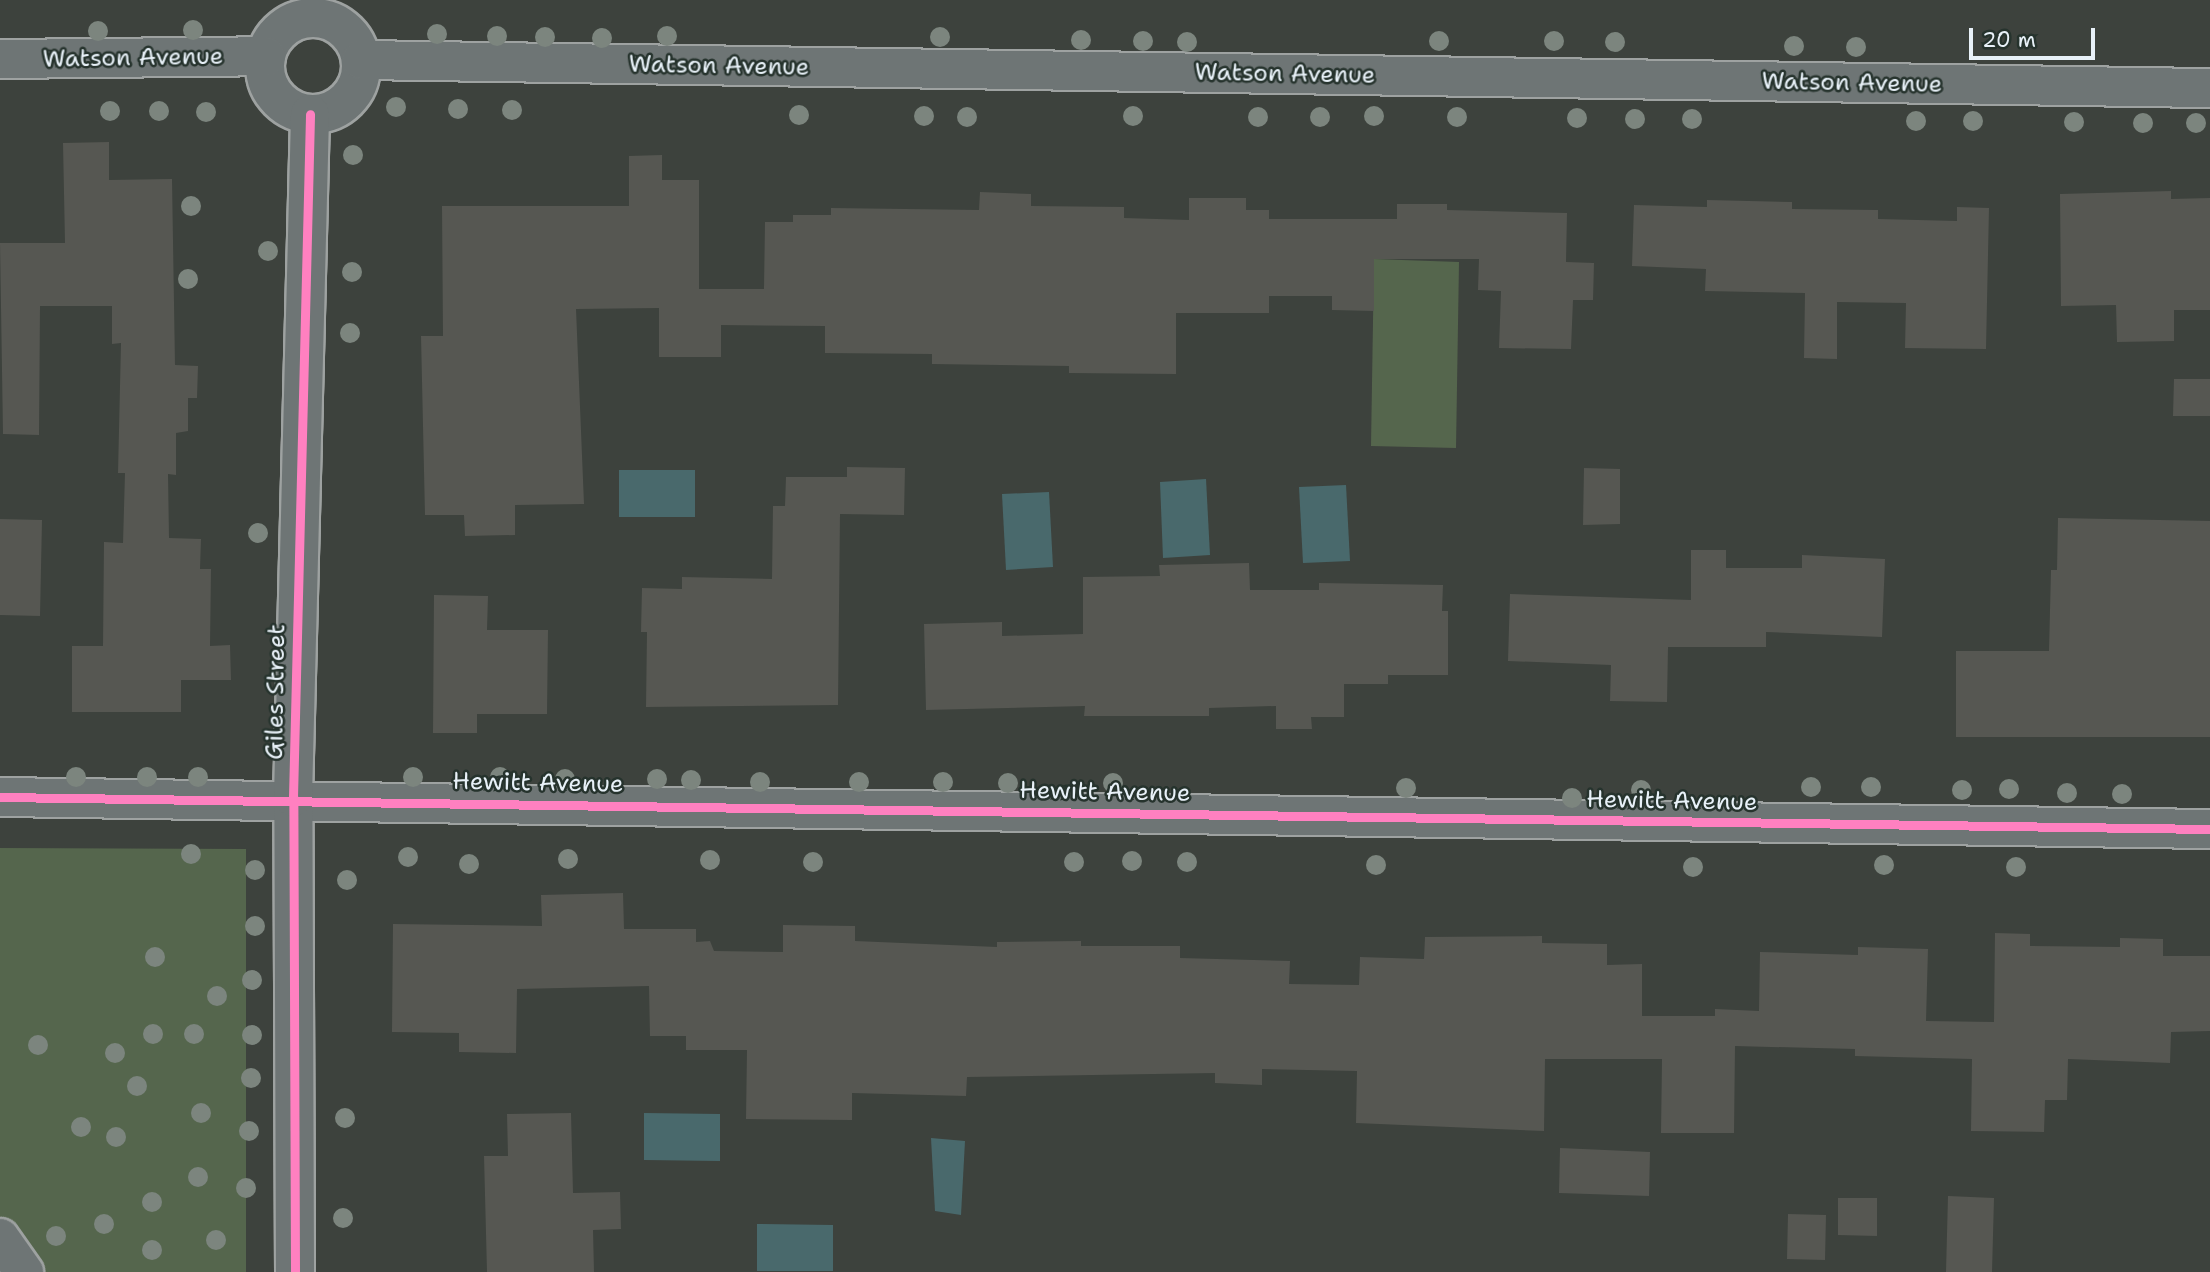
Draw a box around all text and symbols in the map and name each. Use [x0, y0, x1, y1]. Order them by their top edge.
scale bar [1972, 14, 2098, 58]
text: 20 m [1982, 26, 2036, 54]
street label: Watson Avenue [42, 42, 224, 74]
street label: Watson Avenue [628, 50, 810, 82]
street label: Watson Avenue [1194, 58, 1376, 90]
street label: Watson Avenue [1761, 67, 1943, 99]
street label: Giles Street [260, 624, 292, 760]
street label: Hewitt Avenue [452, 767, 624, 799]
street label: Hewitt Avenue [1019, 776, 1191, 808]
street label: Hewitt Avenue [1586, 785, 1758, 817]

